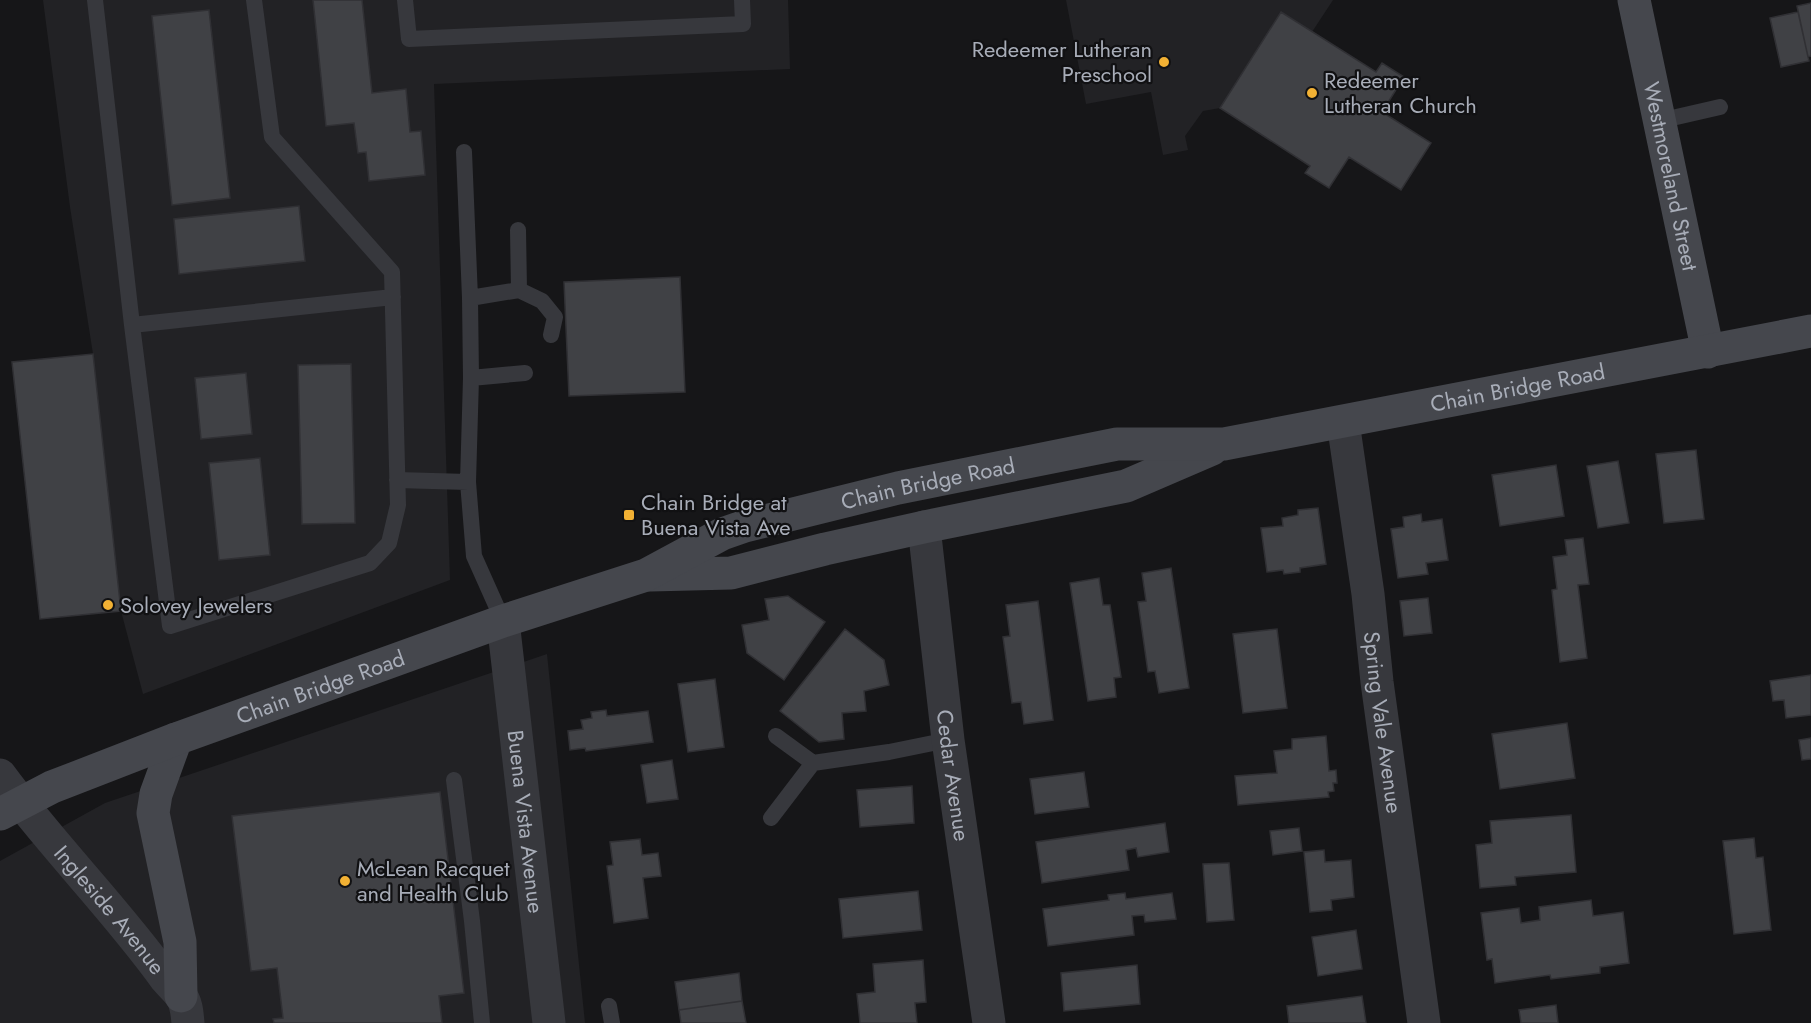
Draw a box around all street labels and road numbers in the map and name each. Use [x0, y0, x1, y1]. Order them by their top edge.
street label: Westmoreland Street [1636, 79, 1707, 274]
street label: Chain Bridge Road [1427, 355, 1608, 420]
street label: Chain Bridge Road [837, 449, 1018, 518]
street label: Spring Vale Avenue [1356, 630, 1411, 815]
street label: Chain Bridge Road [232, 642, 409, 732]
street label: Cedar Avenue [929, 708, 978, 843]
street label: Buena Vista Avenue [500, 728, 552, 915]
street label: Ingleside Avenue [47, 838, 173, 981]

